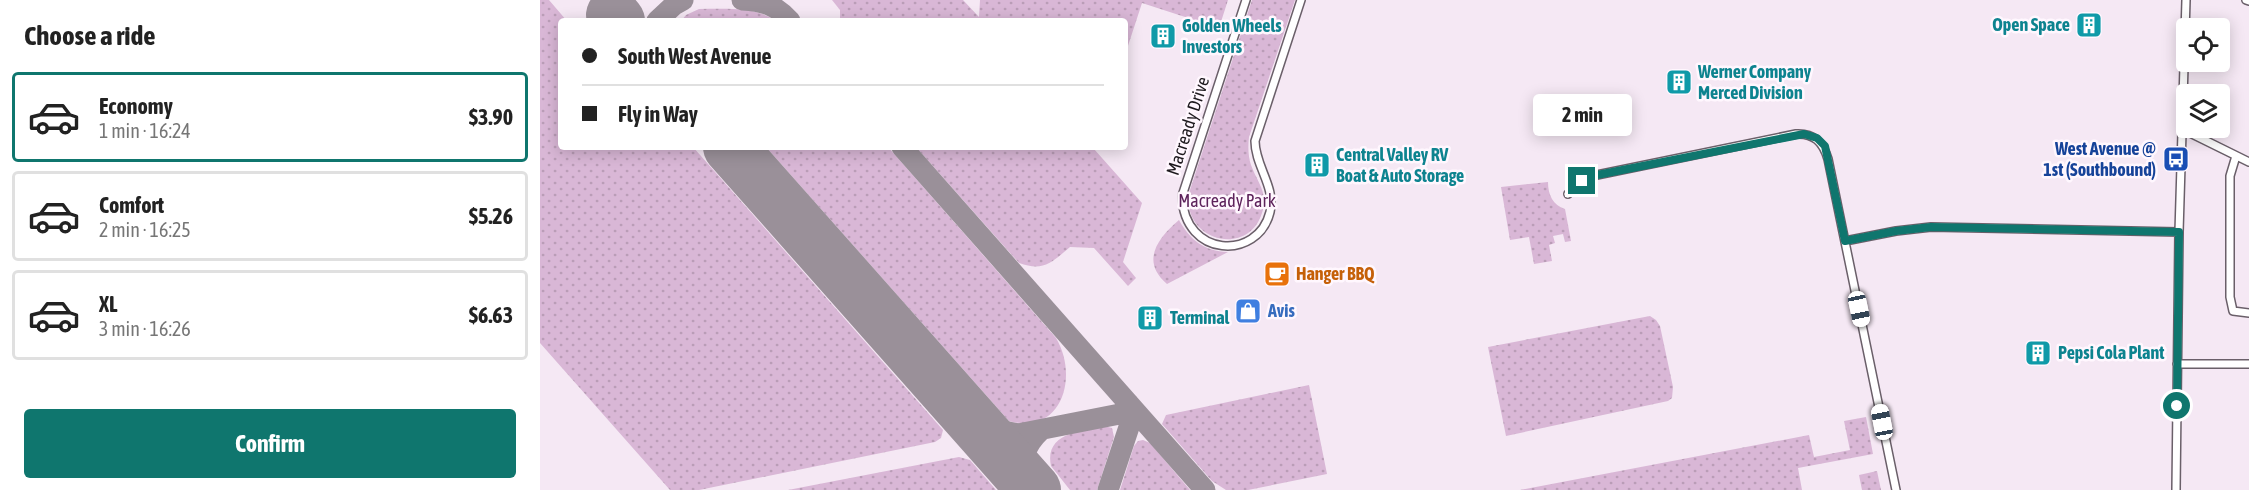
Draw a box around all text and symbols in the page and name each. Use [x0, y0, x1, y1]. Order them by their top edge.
building icon: Open Space [2074, 10, 2104, 40]
place label: Open Space [1992, 14, 2070, 35]
place label: Golden Wheels Investors [1182, 15, 1282, 57]
map controls [2176, 18, 2230, 138]
button: locate [2176, 18, 2230, 72]
text: Choose a ride [24, 20, 156, 51]
building icon: Golden Wheels Investors [1148, 21, 1178, 51]
text: South West Avenue [618, 43, 772, 69]
place label: Werner Company Merced Division [1697, 61, 1812, 103]
building icon: Werner Company Merced Division [1664, 67, 1694, 97]
street label: Macready Drive [1162, 74, 1213, 178]
button: layers [2176, 84, 2230, 138]
icon: car [27, 90, 81, 144]
text: Economy [99, 93, 173, 119]
callout: 2 min [1532, 94, 1632, 136]
text: Fly in Way [618, 101, 698, 127]
text: 2 min [1562, 103, 1603, 126]
text: $3.90 [469, 104, 513, 130]
text: 1 min · 16:24 [99, 119, 191, 142]
place label: West Avenue @ 1st (Southbound) [2043, 138, 2156, 180]
place label: Central Valley RV Boat & Auto Storage [1336, 144, 1464, 186]
bus stop icon: West Avenue @ 1st (Southbound) [2161, 144, 2191, 174]
building icon: Central Valley RV Boat & Auto Storage [1302, 150, 1332, 180]
route end [1568, 167, 1595, 194]
icon: car [27, 189, 81, 243]
park label: Macready Park [1178, 190, 1276, 211]
text: Comfort [99, 192, 164, 218]
text: $5.26 [469, 203, 513, 229]
text: 2 min · 16:25 [99, 218, 191, 241]
cafe icon: Hanger BBQ [1262, 259, 1292, 289]
place label: Hanger BBQ [1296, 263, 1375, 284]
icon: car [27, 288, 81, 342]
car [1846, 290, 1872, 328]
text: XL [99, 291, 117, 317]
shop icon: Avis [1233, 296, 1263, 326]
place label: Avis [1267, 300, 1295, 321]
text: $6.63 [469, 302, 513, 328]
building icon: Terminal [1135, 303, 1165, 333]
place label: Terminal [1170, 307, 1230, 328]
text: 3 min · 16:26 [99, 317, 191, 340]
building icon: Pepsi Cola Plant [2023, 338, 2053, 368]
place label: Pepsi Cola Plant [2058, 342, 2165, 363]
route start [2163, 392, 2190, 419]
car [1870, 403, 1894, 441]
button: Confirm [24, 409, 516, 478]

